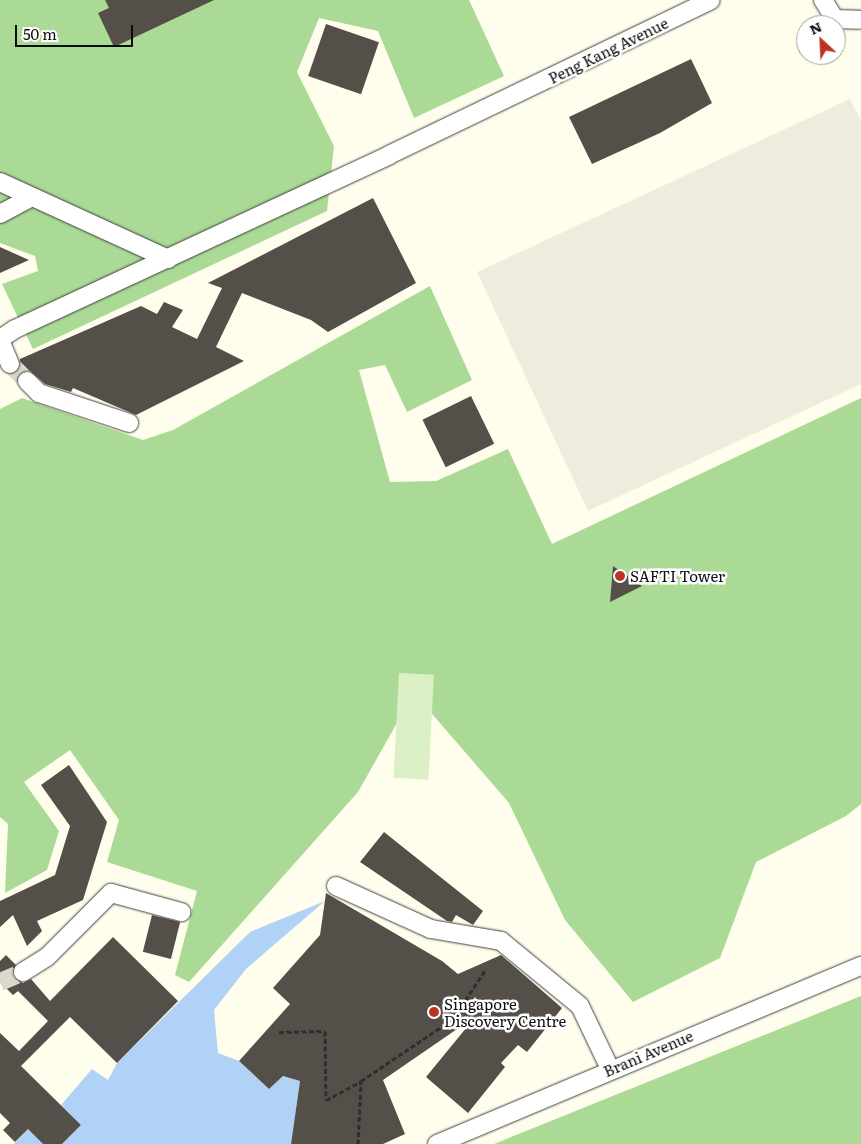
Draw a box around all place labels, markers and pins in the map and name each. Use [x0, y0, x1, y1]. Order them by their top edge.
place label: SAFTI Tower [630, 567, 725, 585]
marker: SAFTI Tower [614, 570, 626, 582]
place label: Singapore Discovery Centre [444, 994, 566, 1029]
marker: Singapore Discovery Centre [428, 1006, 440, 1018]

